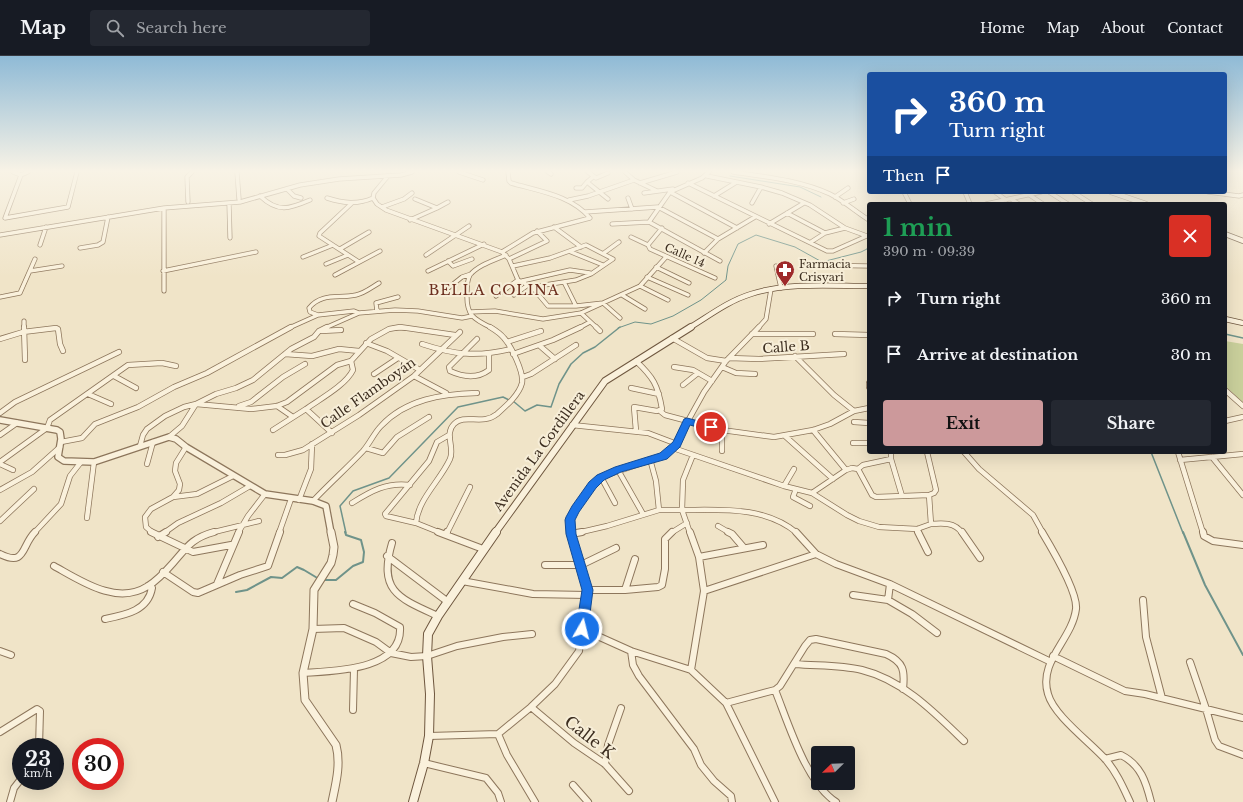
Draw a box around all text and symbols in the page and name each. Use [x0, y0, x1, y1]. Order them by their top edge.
search box [90, 10, 370, 46]
text: Map [20, 16, 66, 39]
icon: search [104, 17, 126, 39]
text: Search here [136, 18, 227, 37]
text: Home [980, 19, 1025, 37]
text: Map [1047, 19, 1079, 37]
text: About [1101, 19, 1145, 37]
text: Contact [1167, 19, 1223, 37]
text: 360 m [949, 85, 1045, 120]
icon: right [883, 88, 935, 140]
text: Turn right [949, 120, 1045, 142]
icon: arrive [932, 164, 954, 186]
text: Then [883, 166, 924, 185]
text: 1 min [883, 213, 953, 242]
button: close [1169, 215, 1211, 257]
street label: Calle 14 [663, 240, 707, 270]
text: 390 m · 09:39 [883, 243, 975, 260]
place label: Farmacia Crisyari [799, 257, 852, 284]
pharmacy icon: Farmacia Crisyari [774, 259, 796, 287]
district label: BELLA COLINA [429, 281, 559, 299]
icon: right [883, 287, 905, 309]
text: Turn right [917, 289, 1000, 308]
text: 360 m [1161, 289, 1211, 308]
street label: Calle B [762, 337, 810, 357]
icon: arrive [883, 343, 905, 365]
text: Arrive at destination [917, 345, 1078, 364]
text: 30 m [1171, 345, 1211, 364]
street label: Calle Flamboyán [317, 354, 419, 432]
street label: Avenida La Cordillera [489, 387, 589, 515]
button: Exit [883, 400, 1043, 446]
button: Share [1051, 400, 1211, 446]
pin [694, 410, 728, 444]
icon: arrive [700, 416, 722, 438]
position arrow [561, 608, 603, 650]
street label: Calle K [561, 711, 620, 763]
speed limit sign: 30 [72, 738, 124, 790]
north arrow [811, 746, 855, 790]
map controls [811, 746, 855, 790]
text: 23 [25, 747, 51, 771]
text: km/h [24, 767, 52, 780]

